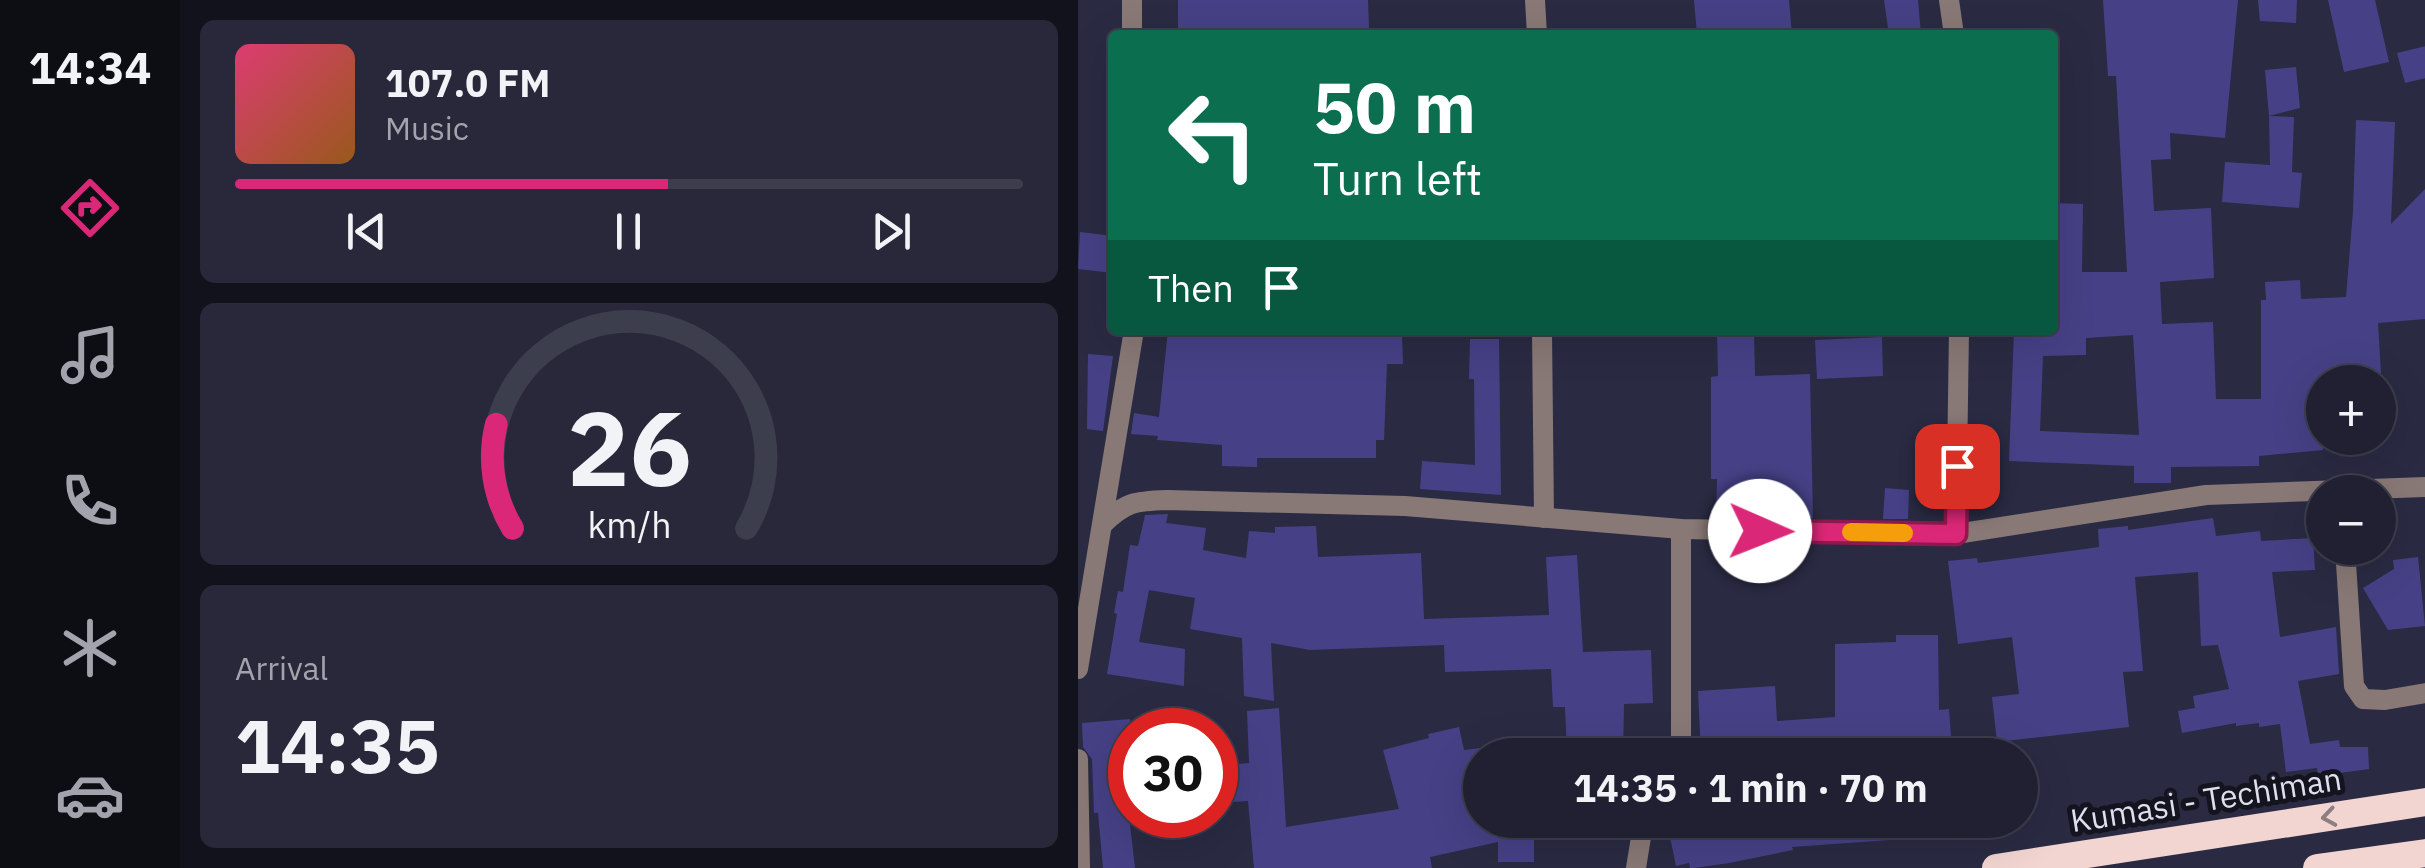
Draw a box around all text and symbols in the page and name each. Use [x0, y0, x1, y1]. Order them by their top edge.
text: 14:34 [29, 38, 151, 96]
text: 107.0 FM [385, 58, 550, 107]
text: 50 m [1313, 61, 1476, 152]
icon: left [1148, 70, 1278, 200]
text: Music [385, 107, 469, 149]
text: Turn left [1313, 149, 1482, 207]
icon: directions [55, 173, 125, 243]
icon: previous [339, 204, 394, 259]
icon: pause [601, 204, 656, 259]
icon: next [864, 204, 919, 259]
icon: arrive [1254, 260, 1309, 315]
text: Then [1148, 263, 1234, 312]
icon: music [55, 320, 125, 390]
map controls [2306, 365, 2396, 565]
button: + [2306, 365, 2396, 455]
text: 26 [567, 379, 691, 515]
pin [1915, 424, 2000, 509]
icon: arrive [1930, 439, 1985, 494]
icon: phone [55, 466, 125, 536]
button: − [2306, 475, 2396, 565]
position arrow [1708, 479, 1812, 583]
text: km/h [587, 501, 671, 548]
icon: climate [55, 613, 125, 683]
text: Arrival [235, 647, 328, 689]
text: 14:35 [235, 696, 440, 794]
speed limit sign: 30 [1108, 708, 1238, 838]
street label: Kumasi - Techiman [2067, 757, 2344, 841]
icon: car [55, 760, 125, 830]
text: 14:35 · 1 min · 70 m [1573, 763, 1928, 812]
one-way arrow [2321, 805, 2337, 826]

